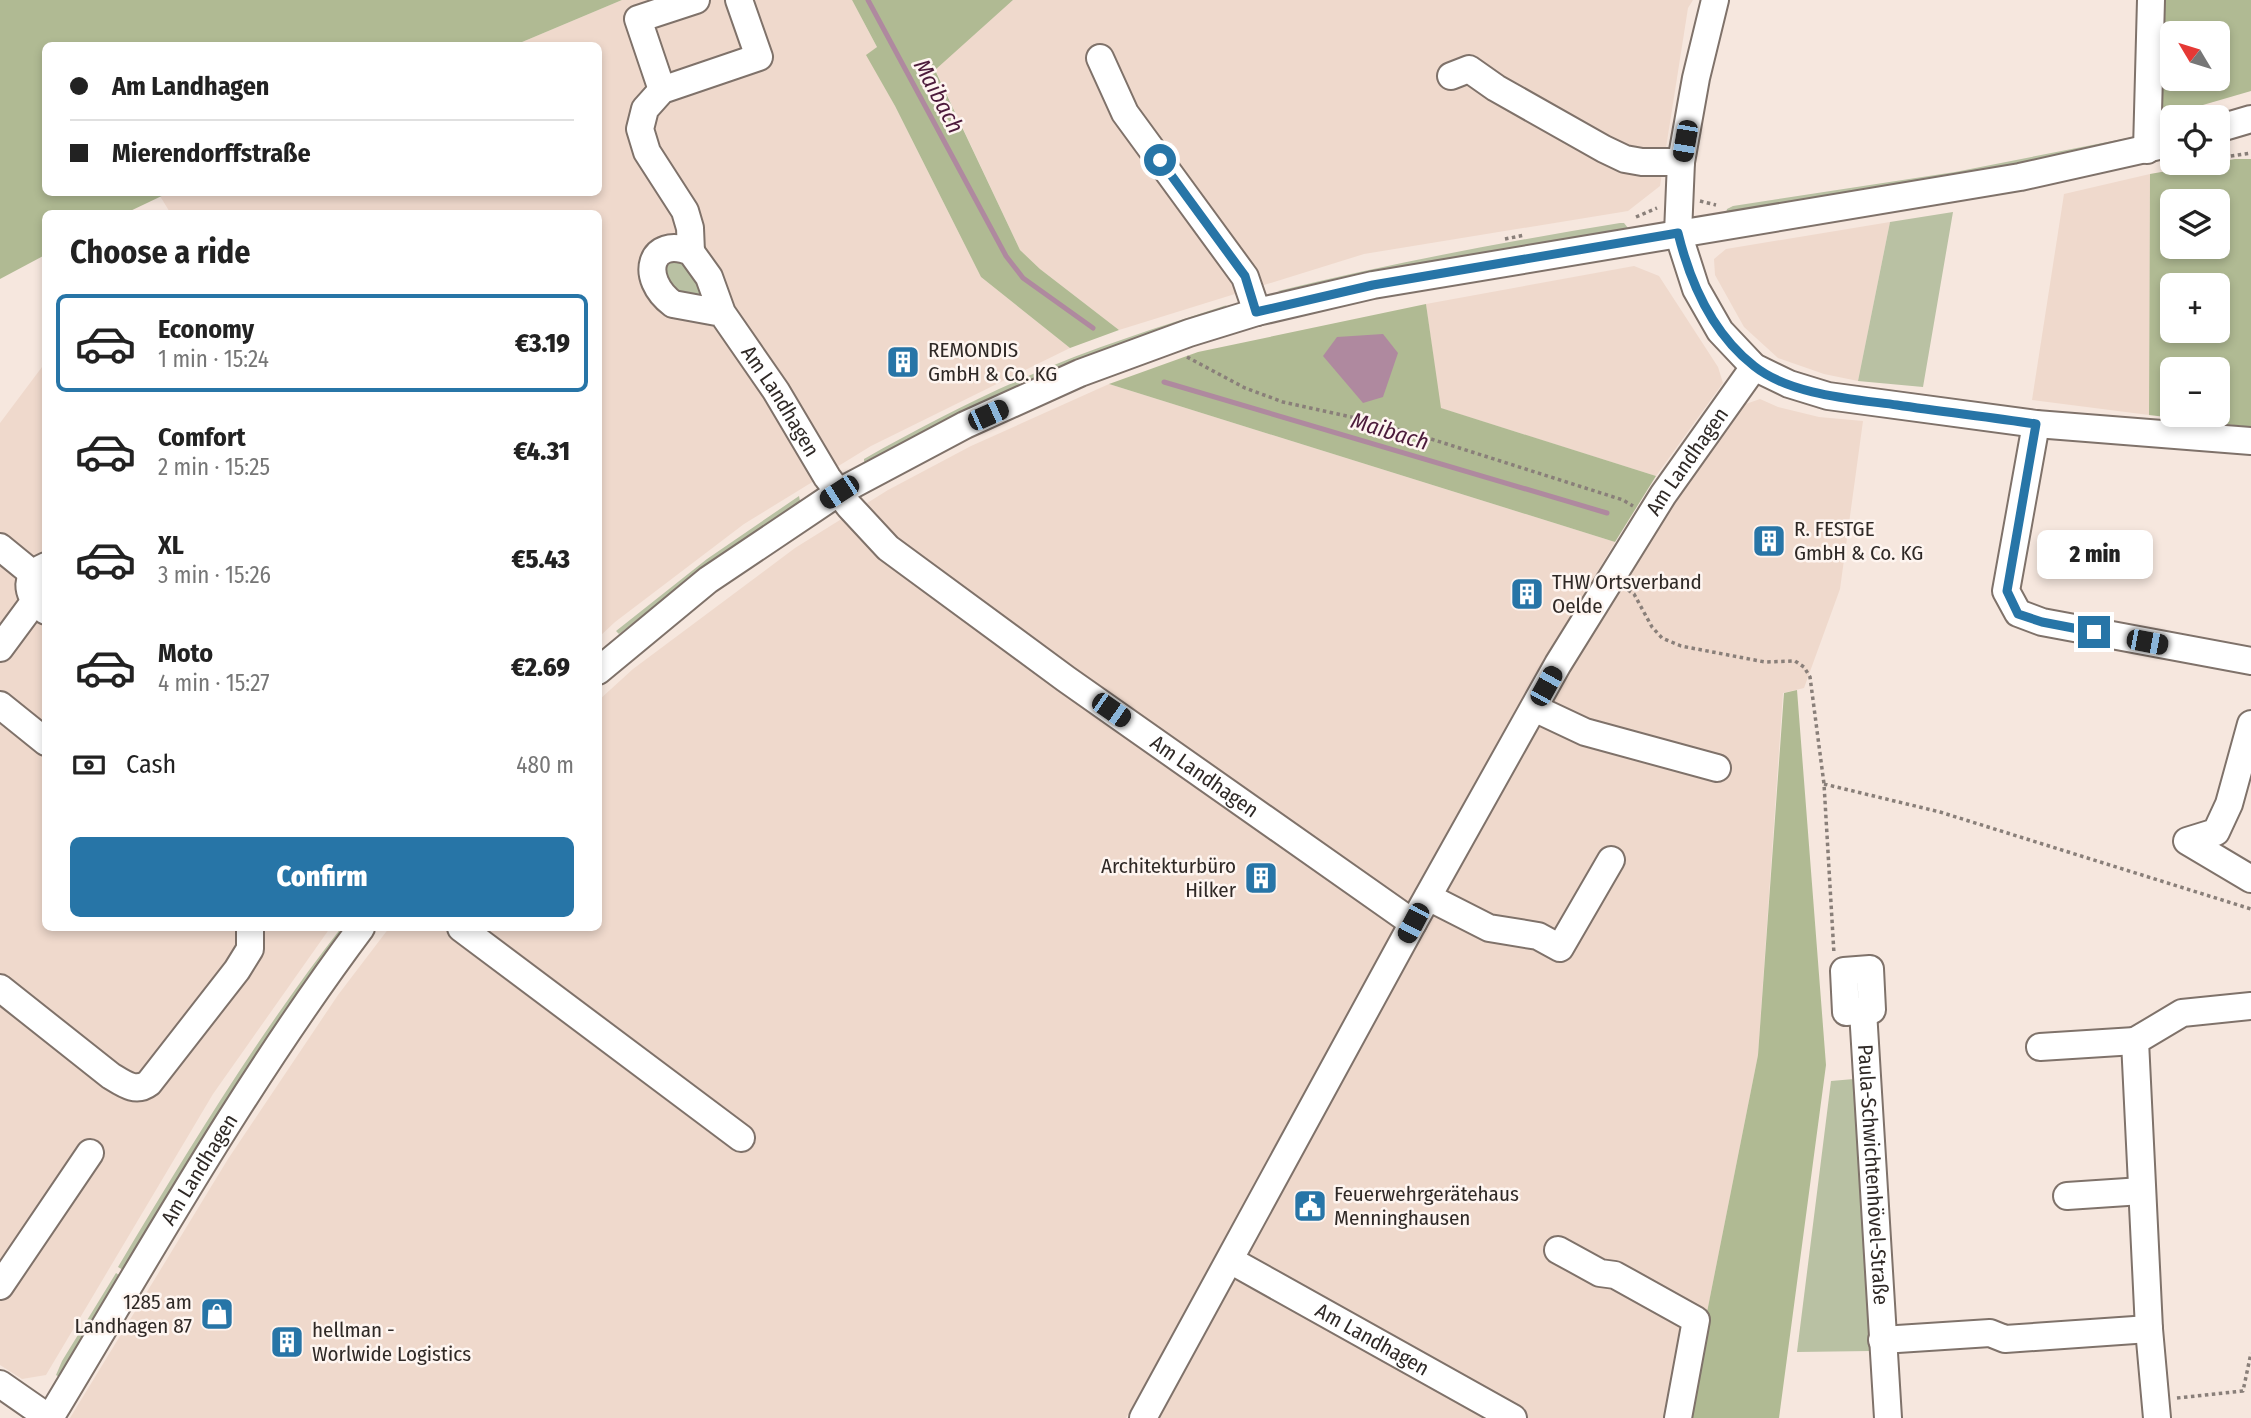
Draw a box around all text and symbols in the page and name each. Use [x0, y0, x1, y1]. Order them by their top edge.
north arrow [2160, 21, 2230, 91]
map controls [2160, 21, 2230, 427]
water label: Maibach [908, 54, 970, 138]
text: Am Landhagen [112, 71, 269, 102]
button: locate [2160, 105, 2230, 175]
car [1672, 118, 1699, 164]
text: Mierendorffstraße [112, 138, 311, 169]
route start [1144, 144, 1176, 176]
button: layers [2160, 189, 2230, 259]
text: Choose a ride [70, 233, 251, 271]
button: + [2160, 273, 2230, 343]
icon: car [74, 312, 137, 375]
text: Economy [158, 314, 254, 345]
text: €3.19 [515, 328, 570, 359]
place label: REMONDIS GmbH & Co. KG [928, 337, 1057, 387]
street label: Am Landhagen [736, 341, 825, 461]
building icon: REMONDIS GmbH & Co. KG [884, 343, 922, 381]
text: 1 min · 15:24 [158, 345, 269, 373]
button: − [2160, 357, 2230, 427]
car [965, 397, 1012, 433]
street label: Am Landhagen [1641, 402, 1734, 520]
water label: Maibach [1348, 406, 1432, 456]
icon: car [74, 420, 137, 483]
text: Comfort [158, 422, 246, 453]
text: €4.31 [513, 436, 570, 467]
text: 2 min · 15:25 [158, 453, 270, 481]
car [816, 472, 863, 512]
place label: R. FESTGE GmbH & Co. KG [1794, 516, 1923, 566]
building icon: R. FESTGE GmbH & Co. KG [1750, 522, 1788, 560]
icon: car [74, 528, 137, 591]
text: XL [158, 530, 184, 561]
callout: 2 min [2036, 530, 2152, 580]
text: 2 min [2070, 540, 2120, 568]
text: €5.43 [512, 544, 570, 575]
text: 3 min · 15:26 [158, 561, 271, 589]
place label: THW Ortsverband Oelde [1552, 569, 1702, 619]
building icon: THW Ortsverband Oelde [1508, 575, 1546, 613]
route end [2078, 616, 2110, 648]
car [2125, 628, 2170, 656]
icon: car [74, 636, 137, 699]
text: Moto [158, 638, 213, 669]
text: €2.69 [511, 652, 570, 683]
car [1527, 663, 1566, 709]
text: 4 min · 15:27 [158, 669, 270, 697]
car [1088, 689, 1135, 731]
street label: Am Landhagen [1145, 729, 1263, 823]
icon: cash [70, 746, 108, 784]
text: Cash [126, 749, 176, 780]
text: 480 m [516, 751, 574, 779]
button: Confirm [70, 837, 574, 917]
place label: Architekturbüro Hilker [1101, 853, 1237, 903]
building icon: Architekturbüro Hilker [1242, 859, 1280, 897]
car [1394, 900, 1433, 946]
street label: Paula-Schwichtenhövel-Straße [1852, 1044, 1894, 1306]
street label: Am Landhagen [155, 1109, 244, 1230]
place label: Feuerwehrgerätehaus Menninghausen [1334, 1181, 1519, 1231]
public building icon: Feuerwehrgerätehaus Menninghausen [1291, 1187, 1329, 1225]
place label: 1285 am Landhagen 87 [74, 1289, 192, 1339]
shop icon: 1285 am Landhagen 87 [198, 1295, 236, 1333]
street label: Am Landhagen [1311, 1297, 1434, 1382]
place label: hellman - Worlwide Logistics [312, 1317, 471, 1367]
building icon: hellman - Worlwide Logistics [268, 1323, 306, 1361]

